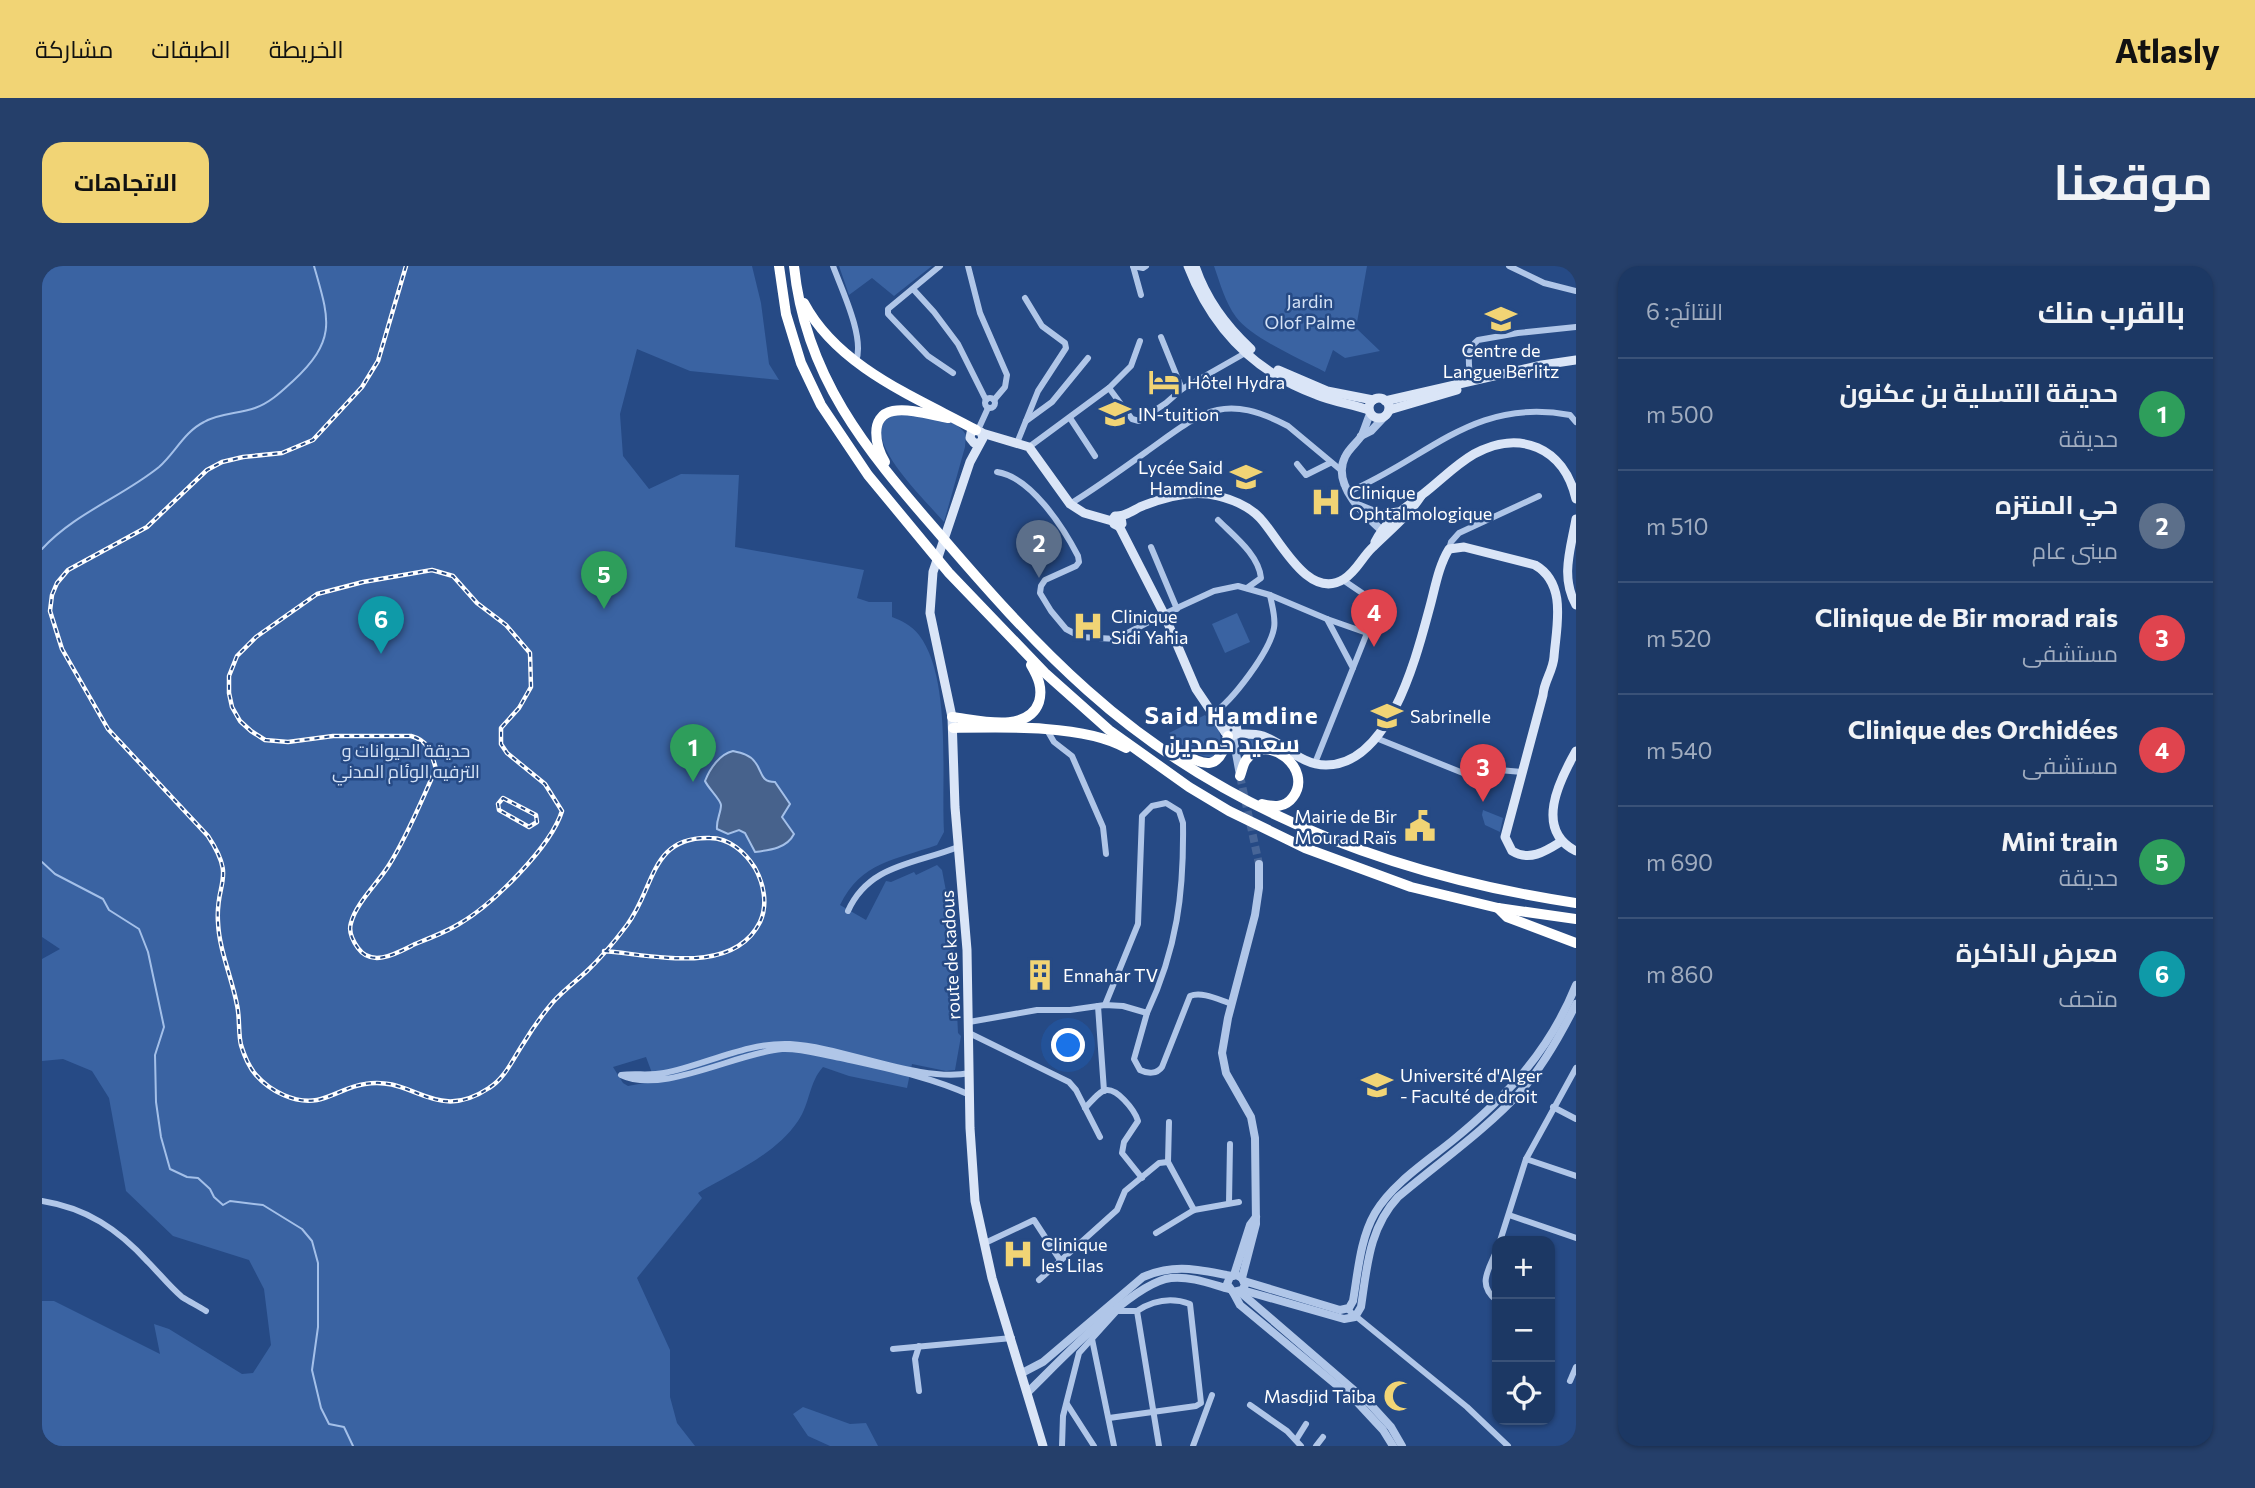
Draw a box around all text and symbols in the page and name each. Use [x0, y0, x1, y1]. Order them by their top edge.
text: Atlasly [2115, 29, 2220, 70]
text: مشاركة [35, 34, 113, 63]
text: الطبقات [151, 34, 231, 63]
text: الخريطة [269, 34, 344, 63]
button: الاتجاهات [42, 142, 209, 223]
text: موقعنا [2053, 150, 2213, 210]
park label: Jardin Olof Palme [1265, 290, 1355, 333]
text: بالقرب منك [2038, 292, 2185, 329]
text: النتائج: 6 [1646, 297, 1723, 325]
school or university icon: Centre de Langue Berlitz [1484, 302, 1518, 336]
place label: Centre de Langue Berlitz [1443, 339, 1559, 382]
hotel icon: Hôtel Hydra [1147, 365, 1181, 399]
place label: Hôtel Hydra [1187, 371, 1285, 393]
text: حديقة التسلية بن عكنون [1839, 376, 2118, 407]
school or university icon: IN-tuition [1098, 397, 1132, 431]
text: 500 m [1646, 400, 1714, 428]
text: 1 [2157, 400, 2167, 428]
place label: IN-tuition [1138, 403, 1219, 425]
text: حديقة [2059, 424, 2118, 452]
place label: Lycée Said Hamdine [1138, 456, 1223, 499]
school or university icon: Lycée Said Hamdine [1229, 460, 1263, 494]
place label: Clinique Ophtalmologique [1349, 481, 1492, 524]
hospital icon: Clinique Ophtalmologique [1309, 485, 1343, 519]
text: حي المنتزه [1995, 488, 2118, 519]
text: 510 m [1646, 512, 1709, 540]
text: 2 [2155, 512, 2169, 540]
pin: 2 [1016, 520, 1062, 578]
text: مبنى عام [2032, 536, 2118, 564]
pin: 5 [581, 551, 627, 609]
pin: 4 [1351, 589, 1397, 647]
pin: 6 [358, 596, 404, 654]
text: Clinique de Bir morad rais [1815, 601, 2118, 632]
place label: Clinique Sidi Yahia [1111, 605, 1188, 648]
hospital icon: Clinique Sidi Yahia [1071, 609, 1105, 643]
text: 520 m [1646, 624, 1711, 652]
text: 3 [2155, 624, 2169, 652]
text: مستشفى [2022, 639, 2118, 667]
school or university icon: Sabrinelle [1370, 699, 1404, 733]
district label: Said Hamdine سعيد حمدين [1144, 700, 1320, 758]
place label: Sabrinelle [1410, 705, 1491, 727]
text: Clinique des Orchidées [1848, 713, 2118, 744]
pin: 1 [670, 724, 716, 782]
text: 540 m [1646, 736, 1713, 764]
text: 4 [2155, 736, 2169, 764]
park label: حديقة الحيوانات و الترفيه الوئام المدني [332, 739, 480, 786]
pin: 3 [1460, 744, 1506, 802]
text: مستشفى [2022, 751, 2118, 779]
place label: Mairie de Bir Mourad Raïs [1294, 805, 1397, 848]
public building icon: Mairie de Bir Mourad Raïs [1403, 809, 1437, 843]
text: Mini train [2001, 825, 2118, 856]
text: 690 m [1646, 848, 1713, 876]
text: 5 [2155, 848, 2169, 876]
text: حديقة [2059, 863, 2118, 891]
street label: route de kadous [936, 890, 964, 1020]
text: معرض الذاكرة [1956, 936, 2118, 967]
building icon: Ennahar TV [1023, 958, 1057, 992]
text: 860 m [1646, 960, 1713, 988]
text: 6 [2155, 960, 2169, 988]
place label: Ennahar TV [1063, 964, 1158, 986]
text: متحف [2058, 984, 2118, 1012]
your location [1051, 1028, 1085, 1062]
place label: Université d'Alger - Faculté de droit [1400, 1064, 1543, 1107]
school or university icon: Université d'Alger - Faculté de droit [1360, 1068, 1394, 1102]
place label: Clinique les Lilas [1041, 1233, 1108, 1276]
map controls [1492, 1236, 1555, 1425]
button: + [1492, 1236, 1555, 1299]
hospital icon: Clinique les Lilas [1001, 1237, 1035, 1271]
button: − [1492, 1299, 1555, 1362]
button: locate [1492, 1362, 1555, 1425]
mosque icon: Masdjid Taiba [1382, 1379, 1416, 1413]
place label: Masdjid Taiba [1264, 1385, 1376, 1407]

